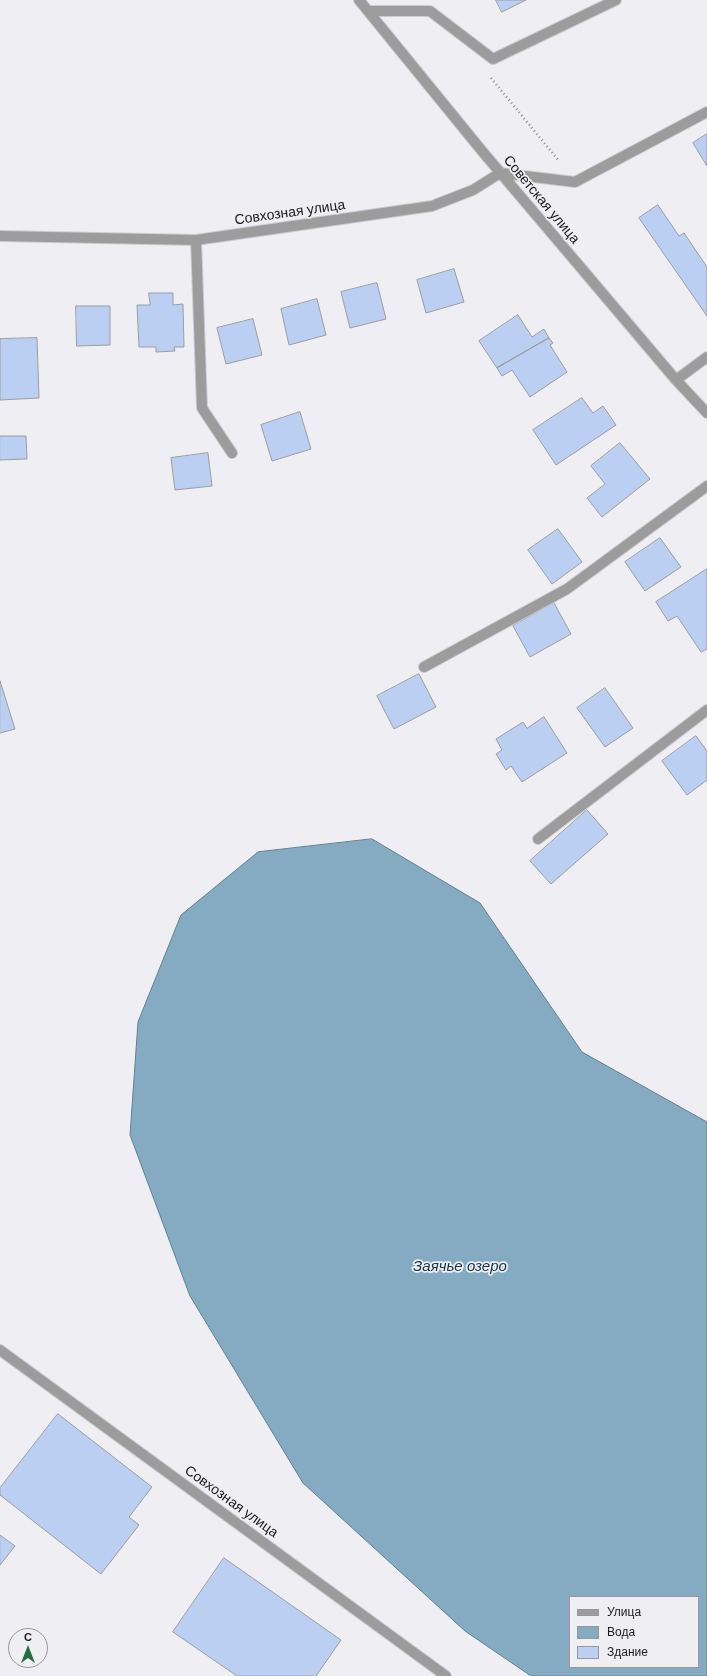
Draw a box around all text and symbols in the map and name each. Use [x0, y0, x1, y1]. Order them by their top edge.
street label: Советская улица [499, 153, 583, 247]
street label: Совхозная улица [234, 197, 346, 229]
water label: Заячье озеро [413, 1258, 507, 1276]
street label: Совхозная улица [181, 1462, 281, 1542]
legend [569, 1596, 699, 1668]
text: Улица [607, 1604, 641, 1620]
text: Вода [607, 1624, 635, 1640]
north arrow [8, 1628, 48, 1668]
text: С [24, 1630, 32, 1644]
text: Здание [607, 1644, 648, 1660]

